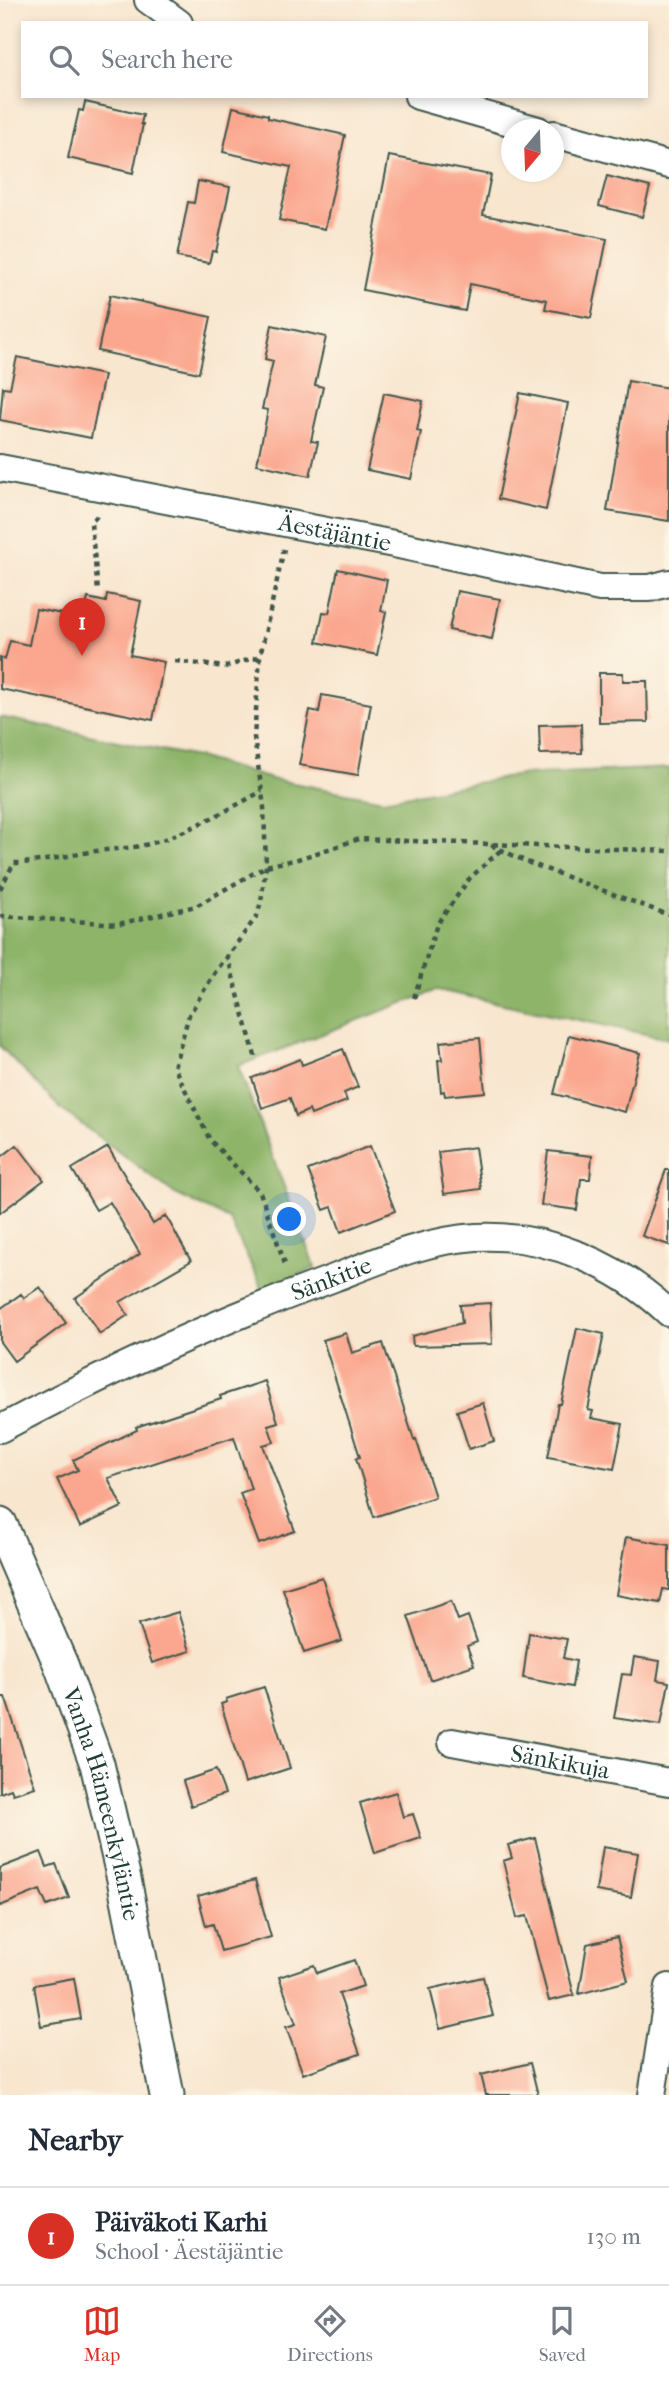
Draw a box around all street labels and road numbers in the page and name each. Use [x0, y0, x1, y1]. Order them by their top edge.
street label: Äestäjäntie [275, 507, 394, 557]
street label: Sänkitie [287, 1251, 376, 1307]
street label: Vanha Hämeenkyläntie [56, 1683, 146, 1923]
street label: Sänkikuja [508, 1739, 613, 1785]

